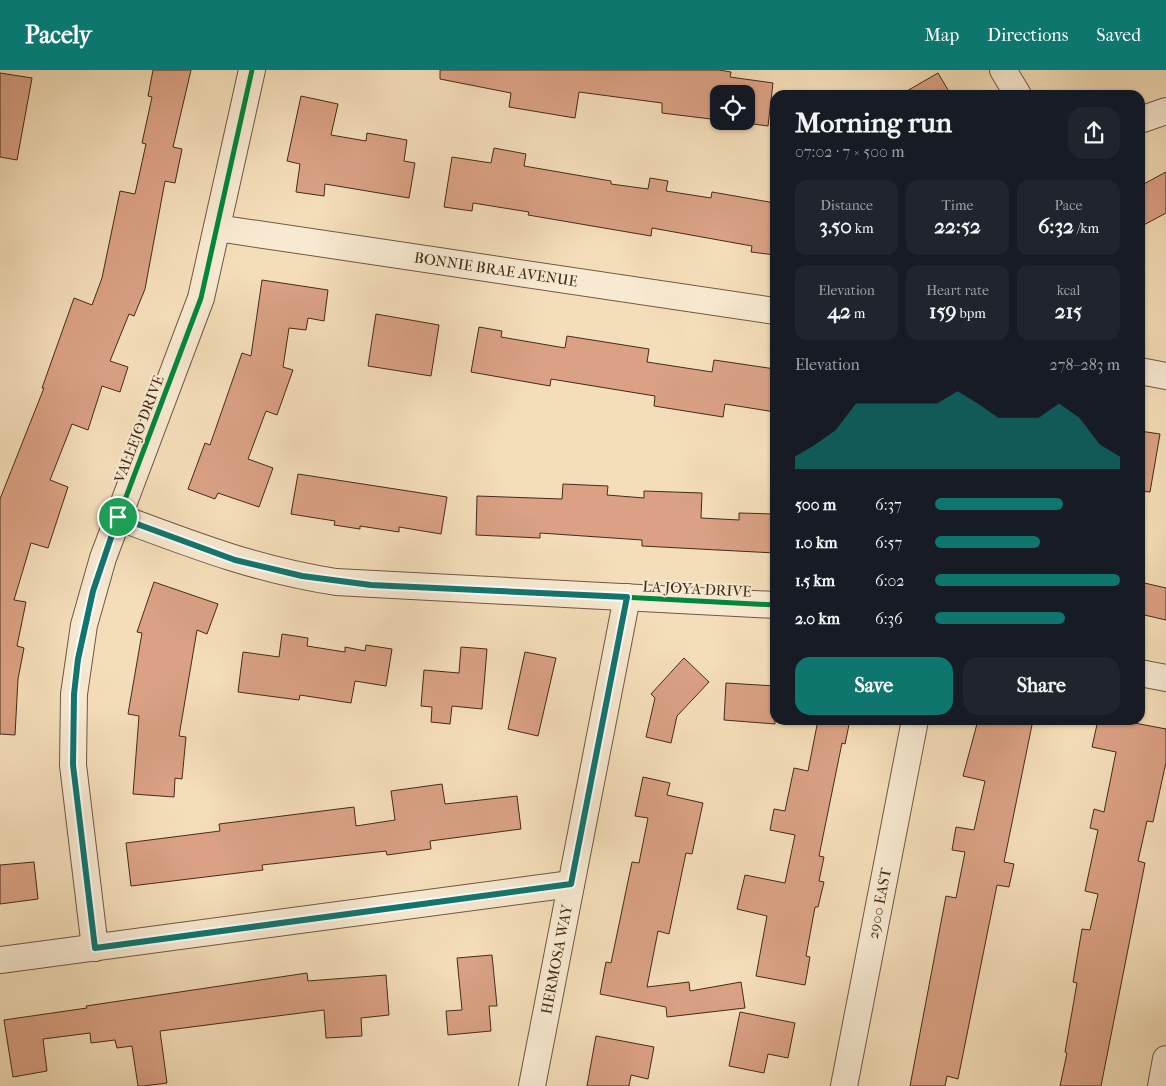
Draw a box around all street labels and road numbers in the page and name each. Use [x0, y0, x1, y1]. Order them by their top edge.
street label: BONNIE BRAE AVENUE [413, 248, 579, 291]
street label: VALLEJO DRIVE [110, 373, 168, 486]
street label: LA JOYA DRIVE [642, 577, 752, 601]
street label: 2900 EAST [864, 865, 895, 941]
street label: HERMOSA WAY [537, 902, 576, 1016]

